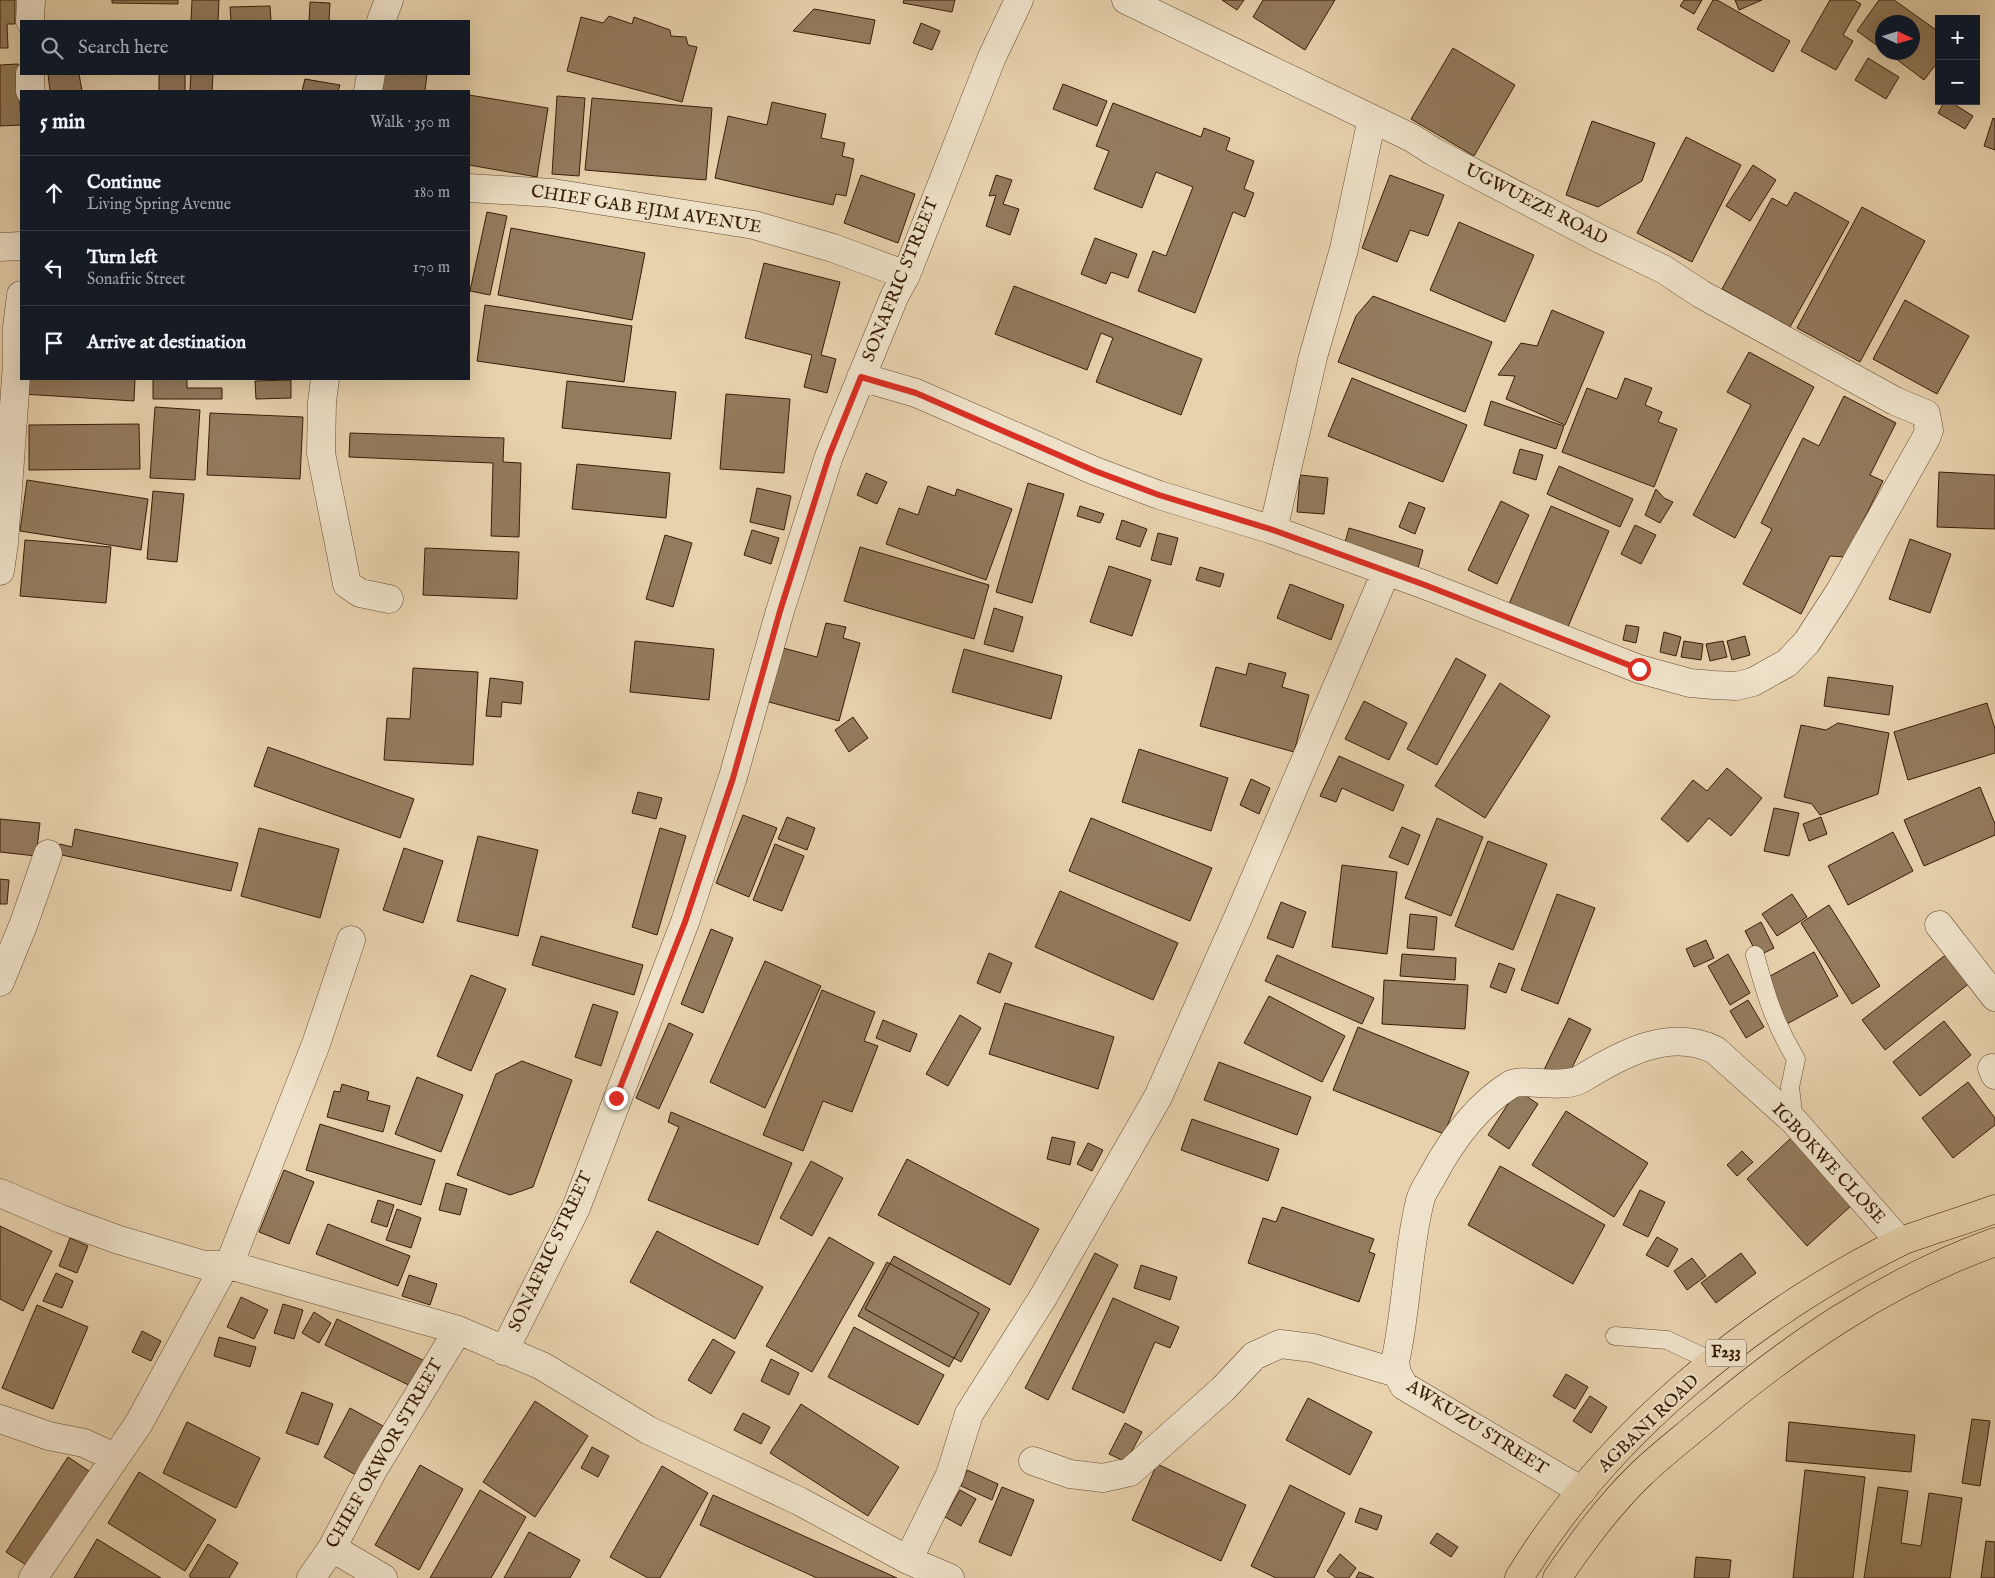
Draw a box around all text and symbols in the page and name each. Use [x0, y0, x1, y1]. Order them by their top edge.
north arrow [1875, 15, 1920, 60]
map controls [1935, 15, 1980, 105]
button: + [1935, 15, 1980, 60]
search box [20, 20, 470, 75]
icon: search [38, 34, 66, 62]
text: Search here [78, 36, 169, 60]
button: − [1935, 60, 1980, 105]
text: 5 min [40, 109, 85, 136]
text: Walk · 350 m [370, 113, 450, 133]
street label: UGWUEZE ROAD [1461, 159, 1611, 251]
text: Continue [87, 171, 161, 195]
icon: ahead [40, 179, 68, 207]
street label: CHIEF GAB EJIM AVENUE [529, 180, 763, 240]
text: 180 m [414, 183, 450, 203]
text: Living Spring Avenue [87, 195, 231, 215]
street label: SONAFRIC STREET [858, 195, 944, 365]
text: Turn left [87, 246, 158, 270]
icon: left [40, 254, 68, 282]
text: 170 m [413, 258, 450, 278]
text: Sonafric Street [87, 270, 185, 290]
icon: arrive [40, 329, 68, 357]
text: Arrive at destination [87, 331, 246, 355]
route start [1628, 658, 1651, 681]
route end [605, 1087, 628, 1110]
street label: IGBOKWE CLOSE [1766, 1099, 1890, 1229]
street label: SONAFRIC STREET [504, 1168, 598, 1336]
road number: F233 [1706, 1340, 1746, 1366]
street label: CHIEF OKWOR STREET [321, 1355, 449, 1553]
street label: AGBANI ROAD [1593, 1370, 1704, 1479]
street label: AWKUZU STREET [1401, 1375, 1552, 1481]

